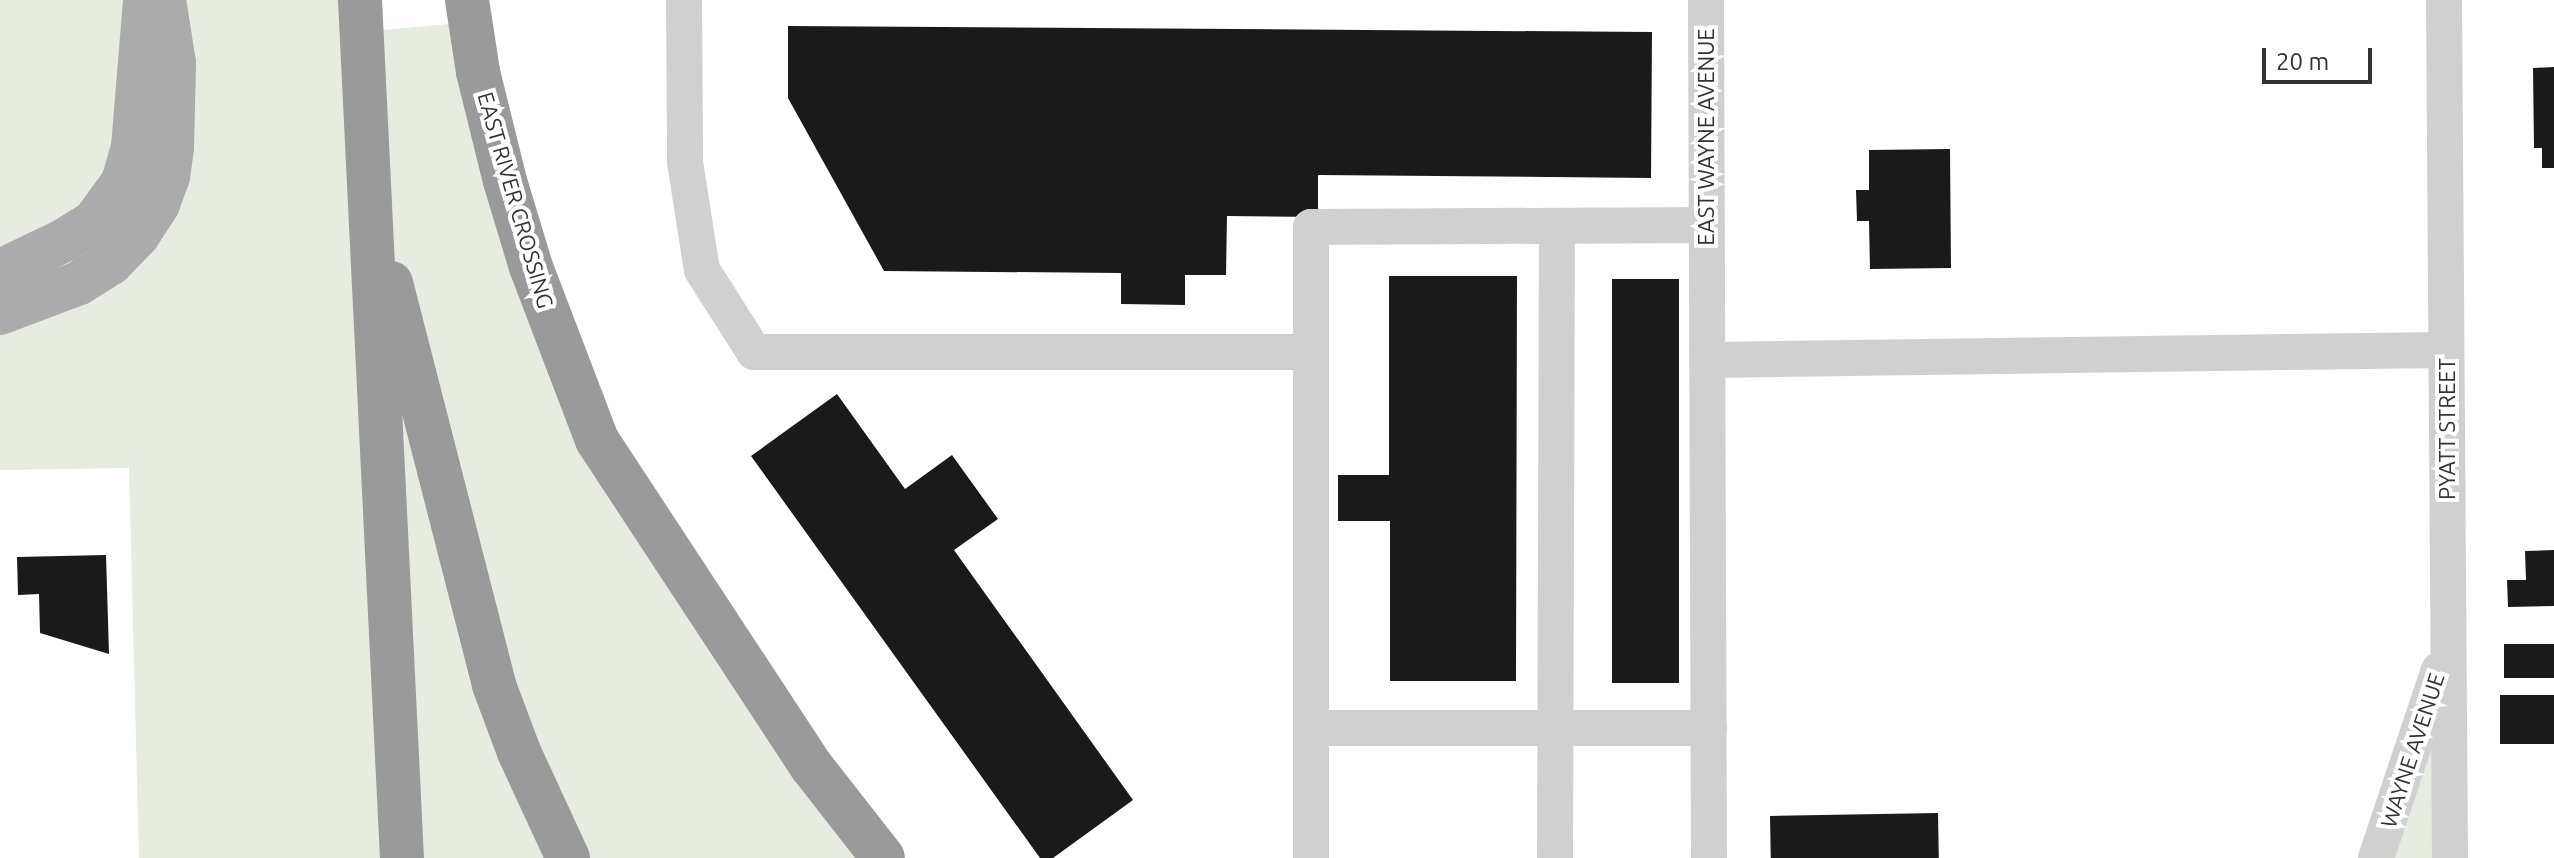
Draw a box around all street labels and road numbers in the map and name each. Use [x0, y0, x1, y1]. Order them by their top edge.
street label: EAST WAYNE AVENUE [1693, 28, 1719, 246]
street label: EAST RIVER CROSSING [472, 89, 560, 311]
street label: PYATT STREET [2434, 358, 2460, 500]
street label: WAYNE AVENUE [2375, 669, 2449, 831]

